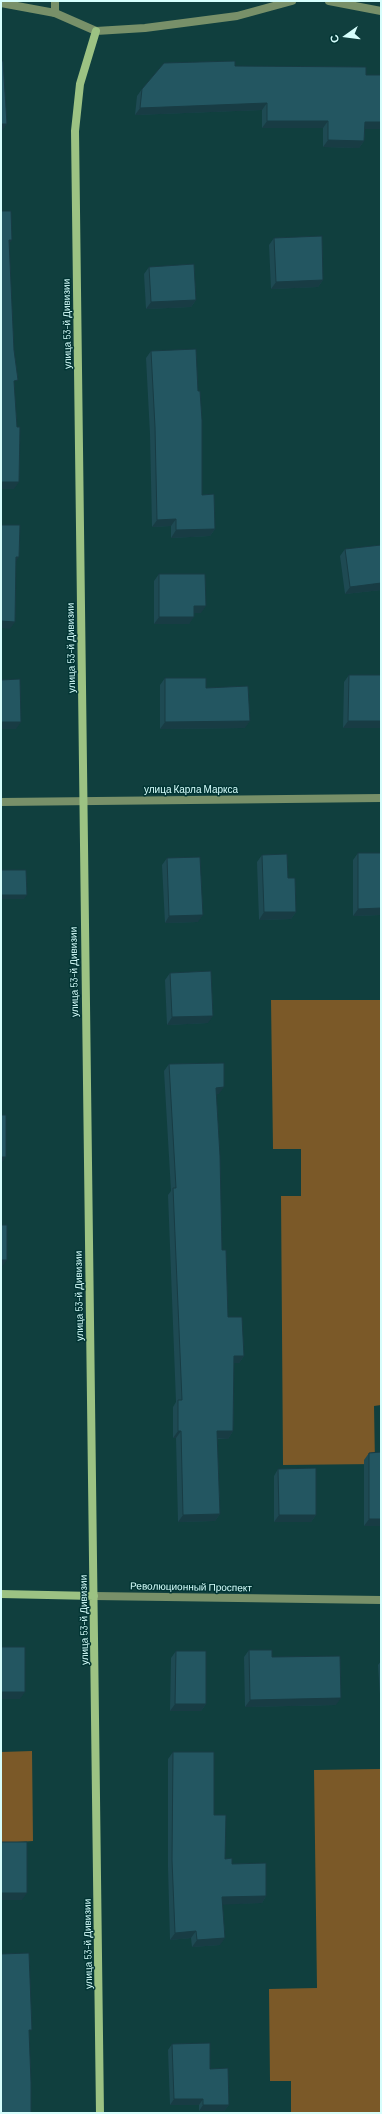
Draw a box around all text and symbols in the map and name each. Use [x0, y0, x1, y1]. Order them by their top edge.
north arrow [326, 16, 366, 56]
text: С [327, 34, 341, 44]
street label: улица 53-й Дивизии [60, 279, 74, 369]
street label: улица 53-й Дивизии [64, 603, 78, 693]
street label: улица Карла Маркса [144, 784, 238, 796]
street label: улица 53-й Дивизии [67, 927, 81, 1017]
street label: улица 53-й Дивизии [72, 1251, 86, 1341]
street label: улица 53-й Дивизии [77, 1575, 91, 1665]
street label: Революционный Проспект [130, 1580, 252, 1594]
street label: улица 53-й Дивизии [81, 1899, 95, 1989]

